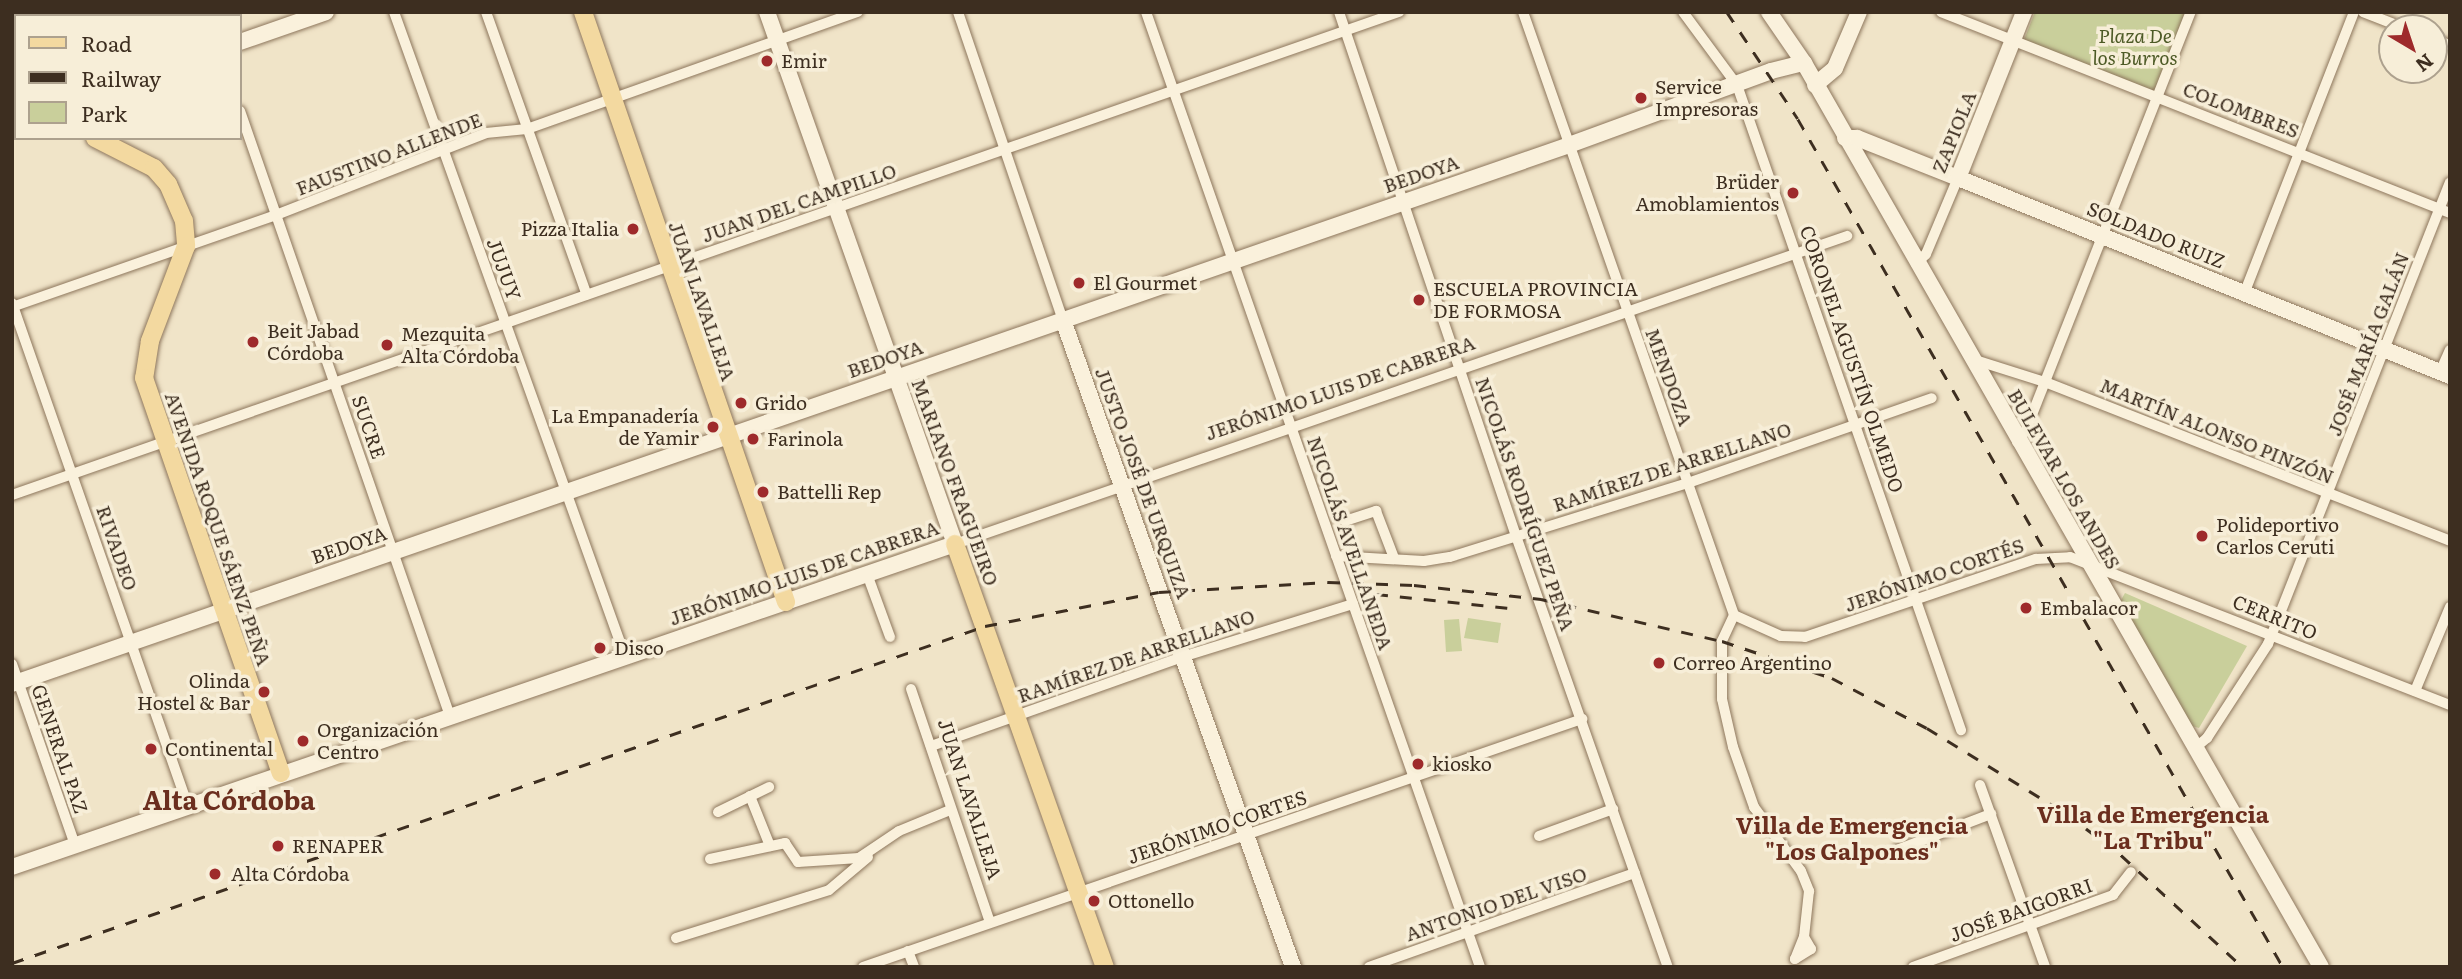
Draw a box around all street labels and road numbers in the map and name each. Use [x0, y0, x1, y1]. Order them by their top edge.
street label: COLOMBRES [2180, 77, 2302, 143]
street label: ZAPIOLA [1927, 88, 1981, 176]
street label: FAUSTINO ALLENDE [293, 108, 485, 200]
street label: BEDOYA [1380, 151, 1462, 197]
street label: JUAN DEL CAMPILLO [699, 159, 899, 247]
street label: SOLDADO RUIZ [2084, 197, 2228, 273]
street label: JUAN LAVALLEJA [664, 218, 740, 384]
street label: CORONEL AGUSTÍN OLMEDO [1796, 223, 1908, 495]
street label: JUJUY [482, 235, 526, 303]
street label: JOSÉ MARÍA GALÁN [2322, 249, 2414, 439]
street label: MENDOZA [1641, 325, 1697, 429]
street label: JERÓNIMO LUIS DE CABRERA [1202, 331, 1478, 445]
street label: BEDOYA [844, 336, 926, 382]
street label: JUSTO JOSÉ DE URQUIZA [1091, 364, 1195, 602]
street label: NICOLÁS RODRÍGUEZ PEÑA [1471, 374, 1579, 634]
street label: MARTÍN ALONSO PINZÓN [2097, 374, 2337, 488]
street label: MARIANO FRAGUEIRO [907, 375, 1003, 589]
street label: BULEVAR LOS ANDES [2003, 385, 2125, 573]
street label: AVENIDA ROQUE SÁENZ PEÑA [160, 389, 276, 669]
street label: SUCRE [347, 392, 391, 462]
street label: RAMÍREZ DE ARRELLANO [1550, 418, 1794, 516]
street label: NICOLÁS AVELLANEDA [1303, 433, 1397, 653]
street label: RIVADEO [92, 503, 142, 593]
street label: JERÓNIMO LUIS DE CABRERA [666, 516, 942, 630]
street label: BEDOYA [308, 522, 390, 568]
street label: JERÓNIMO CORTÉS [1841, 534, 2027, 616]
street label: CERRITO [2229, 590, 2321, 644]
street label: RAMÍREZ DE ARRELLANO [1015, 605, 1257, 707]
street label: GENERAL PAZ [27, 682, 93, 816]
street label: JUAN LAVALLEJA [933, 716, 1007, 882]
street label: JERÓNIMO CORTES [1124, 786, 1310, 868]
street label: ANTONIO DEL VISO [1402, 862, 1590, 946]
street label: JOSÉ BAIGORRI [1946, 874, 2096, 946]

